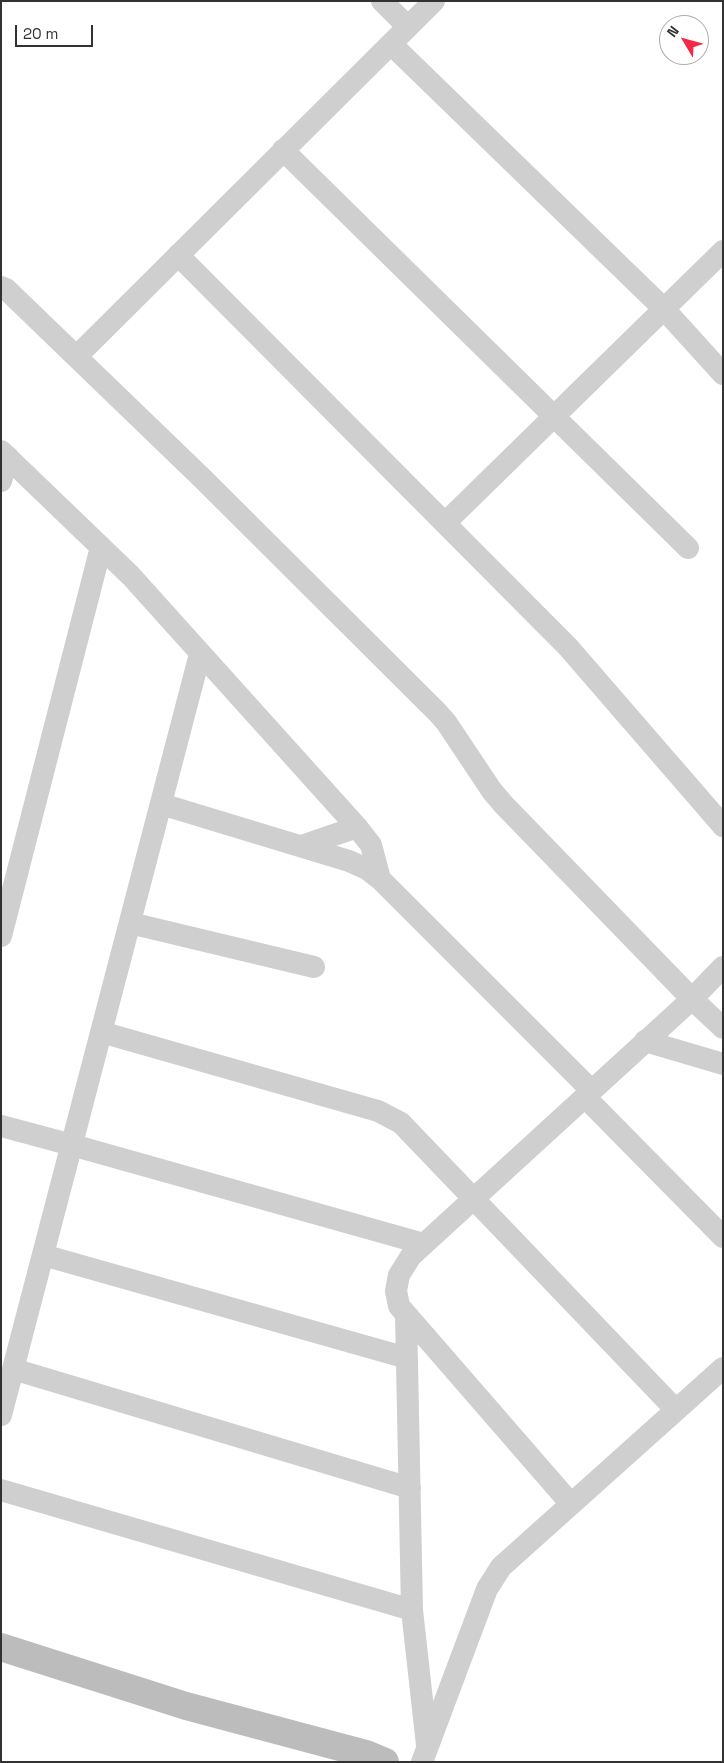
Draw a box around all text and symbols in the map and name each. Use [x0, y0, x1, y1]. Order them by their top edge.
scale bar [18, 15, 95, 47]
north arrow [659, 15, 709, 65]
text: N [663, 22, 683, 41]
text: 20 m [23, 24, 58, 43]

